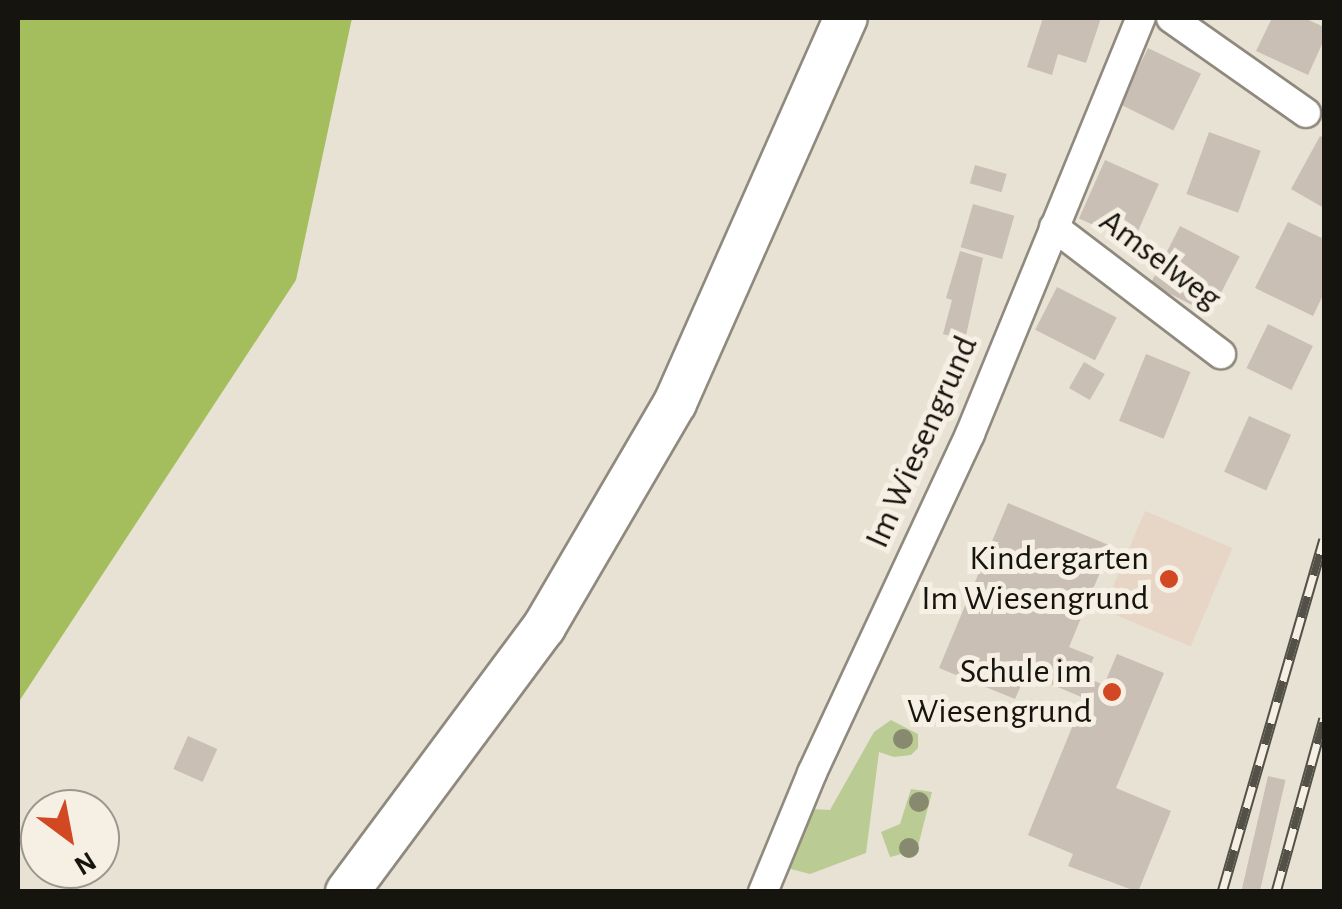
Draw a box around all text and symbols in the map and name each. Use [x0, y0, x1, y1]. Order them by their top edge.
street label: Amselweg [1091, 201, 1229, 319]
street label: Im Wiesengrund [856, 329, 988, 555]
place label: Kindergarten Im Wiesengrund [921, 538, 1149, 620]
marker: Kindergarten Im Wiesengrund [1158, 568, 1180, 590]
place label: Schule im Wiesengrund [907, 651, 1092, 733]
marker: Schule im Wiesengrund [1101, 681, 1123, 703]
north arrow [20, 789, 120, 889]
text: N [69, 846, 101, 880]

